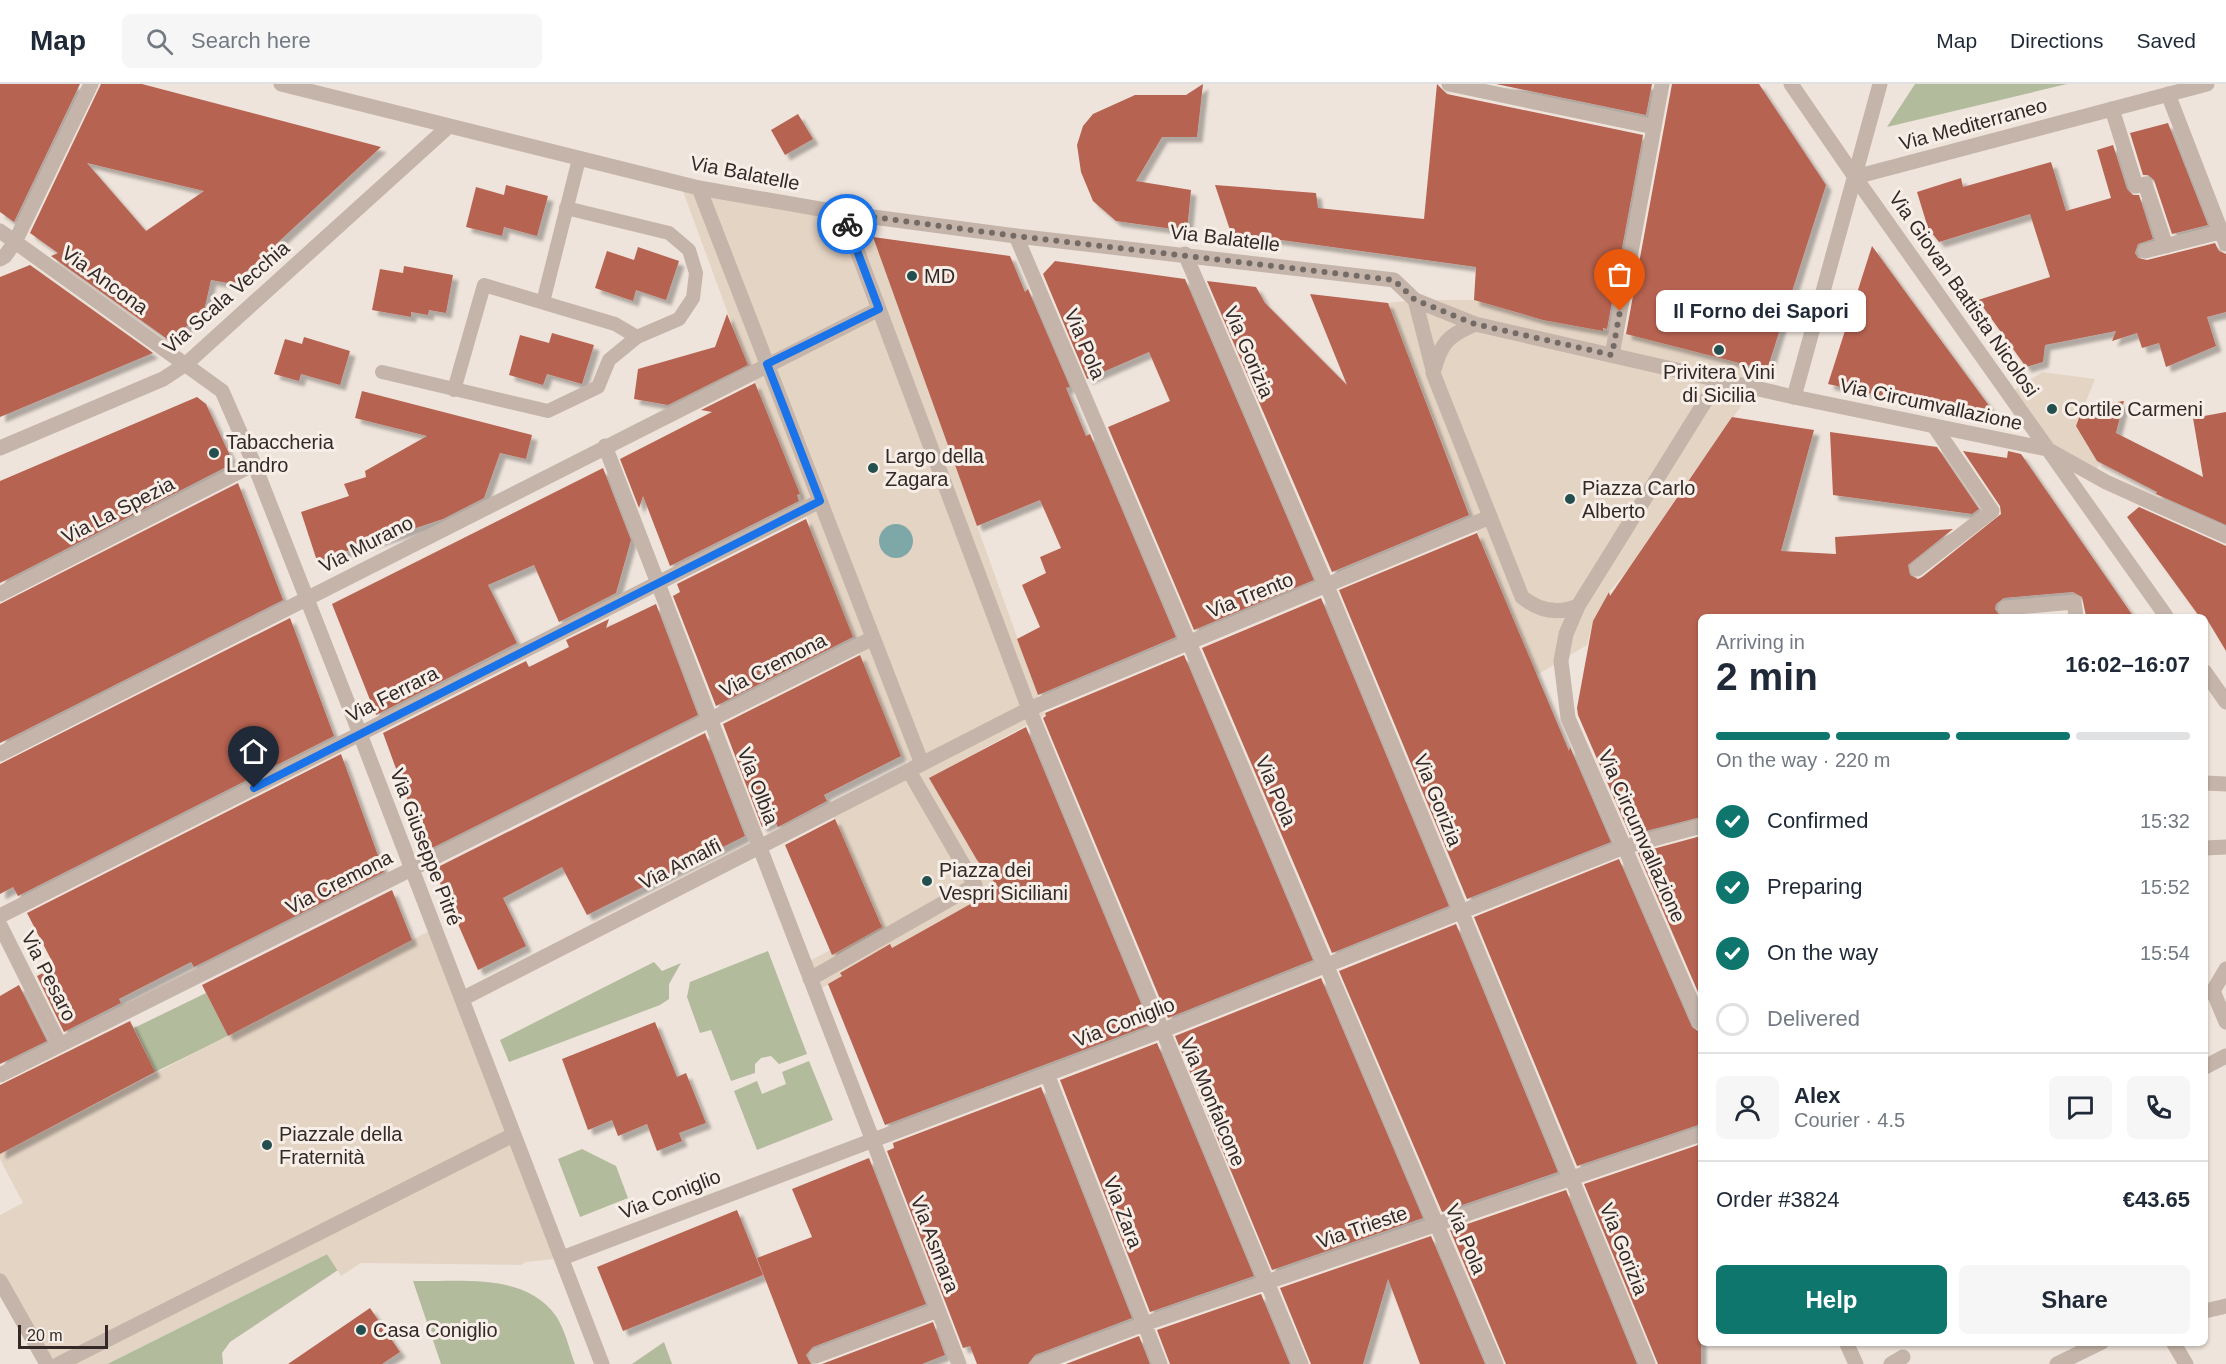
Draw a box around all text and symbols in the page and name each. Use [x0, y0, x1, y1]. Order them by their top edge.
search box [122, 14, 542, 68]
text: Map [30, 25, 86, 56]
icon: search [143, 25, 176, 58]
text: Search here [191, 28, 311, 53]
text: Map [1936, 29, 1977, 52]
text: Directions [2010, 29, 2103, 52]
text: Saved [2136, 29, 2196, 52]
street label: Via Mediterraneo [1897, 94, 2049, 154]
street label: Via Balatelle [689, 152, 801, 194]
street label: Via Giovan Battista Nicolosi [1885, 187, 2043, 401]
courier [817, 194, 877, 254]
icon: bike [831, 208, 864, 241]
street label: Via Balatelle [1169, 220, 1281, 256]
street label: Via Scala Vecchia [159, 236, 294, 358]
street label: Via Ancona [58, 241, 153, 319]
pin [1594, 249, 1645, 311]
icon: bag [1603, 258, 1636, 291]
place label: MD [924, 265, 955, 287]
marker: MD [905, 269, 919, 283]
callout: Il Forno dei Sapori [1656, 290, 1866, 332]
text: Il Forno dei Sapori [1673, 300, 1849, 322]
street label: Via Gorizia [1220, 303, 1279, 402]
street label: Via Pola [1060, 306, 1110, 383]
marker: Privitera Vini di Sicilia [1712, 343, 1726, 357]
place label: Privitera Vini di Sicilia [1663, 361, 1775, 406]
street label: Via Circumvallazione [1838, 374, 2024, 434]
place label: Cortile Carmeni [2064, 398, 2203, 420]
marker: Cortile Carmeni [2045, 402, 2059, 416]
place label: Tabaccheria Landro [226, 431, 335, 476]
place label: Largo della Zagara [885, 445, 985, 490]
marker: Tabaccheria Landro [207, 446, 221, 460]
marker: Largo della Zagara [866, 461, 880, 475]
street label: Via La Spezia [58, 472, 179, 548]
place label: Piazza Carlo Alberto [1582, 477, 1695, 522]
marker: Piazza Carlo Alberto [1563, 492, 1577, 506]
street label: Via Murano [316, 511, 416, 577]
street label: Via Trento [1204, 568, 1296, 622]
street label: Via Cremona [716, 628, 831, 701]
text: Arriving in [1716, 631, 1805, 653]
text: 16:02–16:07 [2065, 652, 2190, 677]
text: 2 min [1716, 655, 1818, 698]
street label: Via Ferrara [343, 661, 442, 726]
pin [228, 726, 279, 788]
icon: home [237, 735, 270, 768]
street label: Via Olbia [733, 744, 783, 828]
street label: Via Circumvallazione [1594, 746, 1690, 926]
text: On the way · 220 m [1716, 749, 1891, 771]
street label: Via Gorizia [1410, 751, 1467, 850]
street label: Via Pola [1251, 753, 1301, 830]
street label: Via Giuseppe Pitré [386, 765, 466, 929]
icon: check [1716, 805, 1749, 838]
text: Confirmed [1767, 808, 1868, 833]
text: 15:32 [2140, 810, 2190, 832]
street label: Via Amalfi [636, 834, 724, 894]
street label: Via Cremona [282, 845, 397, 918]
place label: Piazza dei Vespri Siciliani [939, 859, 1068, 904]
icon: check [1716, 871, 1749, 904]
marker: Piazza dei Vespri Siciliani [920, 874, 934, 888]
text: Preparing [1767, 874, 1862, 899]
text: 15:52 [2140, 876, 2190, 898]
street label: Via Pesaro [17, 928, 81, 1024]
icon: check [1716, 937, 1749, 970]
text: On the way [1767, 940, 1878, 965]
text: 15:54 [2140, 942, 2190, 964]
street label: Via Coniglio [1070, 993, 1178, 1051]
text: Delivered [1767, 1006, 1860, 1031]
street label: Via Monfalcone [1176, 1034, 1250, 1170]
button: person [1716, 1076, 1779, 1139]
button: chat [2049, 1076, 2112, 1139]
button: phone [2127, 1076, 2190, 1139]
text: Alex [1794, 1083, 1840, 1108]
text: Courier · 4.5 [1794, 1109, 1905, 1131]
place label: Piazzale della Fraternità [279, 1123, 403, 1168]
marker: Piazzale della Fraternità [260, 1138, 274, 1152]
street label: Via Coniglio [616, 1165, 724, 1223]
street label: Via Zara [1099, 1173, 1147, 1252]
text: Order #3824 [1716, 1187, 1840, 1212]
text: €43.65 [2123, 1187, 2190, 1212]
street label: Via Asmara [906, 1192, 964, 1296]
street label: Via Gorizia [1596, 1200, 1653, 1299]
street label: Via Trieste [1314, 1201, 1410, 1253]
street label: Via Pola [1441, 1201, 1491, 1278]
button: Help [1716, 1265, 1947, 1334]
button: Share [1959, 1265, 2190, 1334]
place label: Casa Coniglio [373, 1319, 498, 1341]
scale bar [18, 1322, 108, 1350]
marker: Casa Coniglio [354, 1323, 368, 1337]
text: 20 m [27, 1327, 63, 1344]

